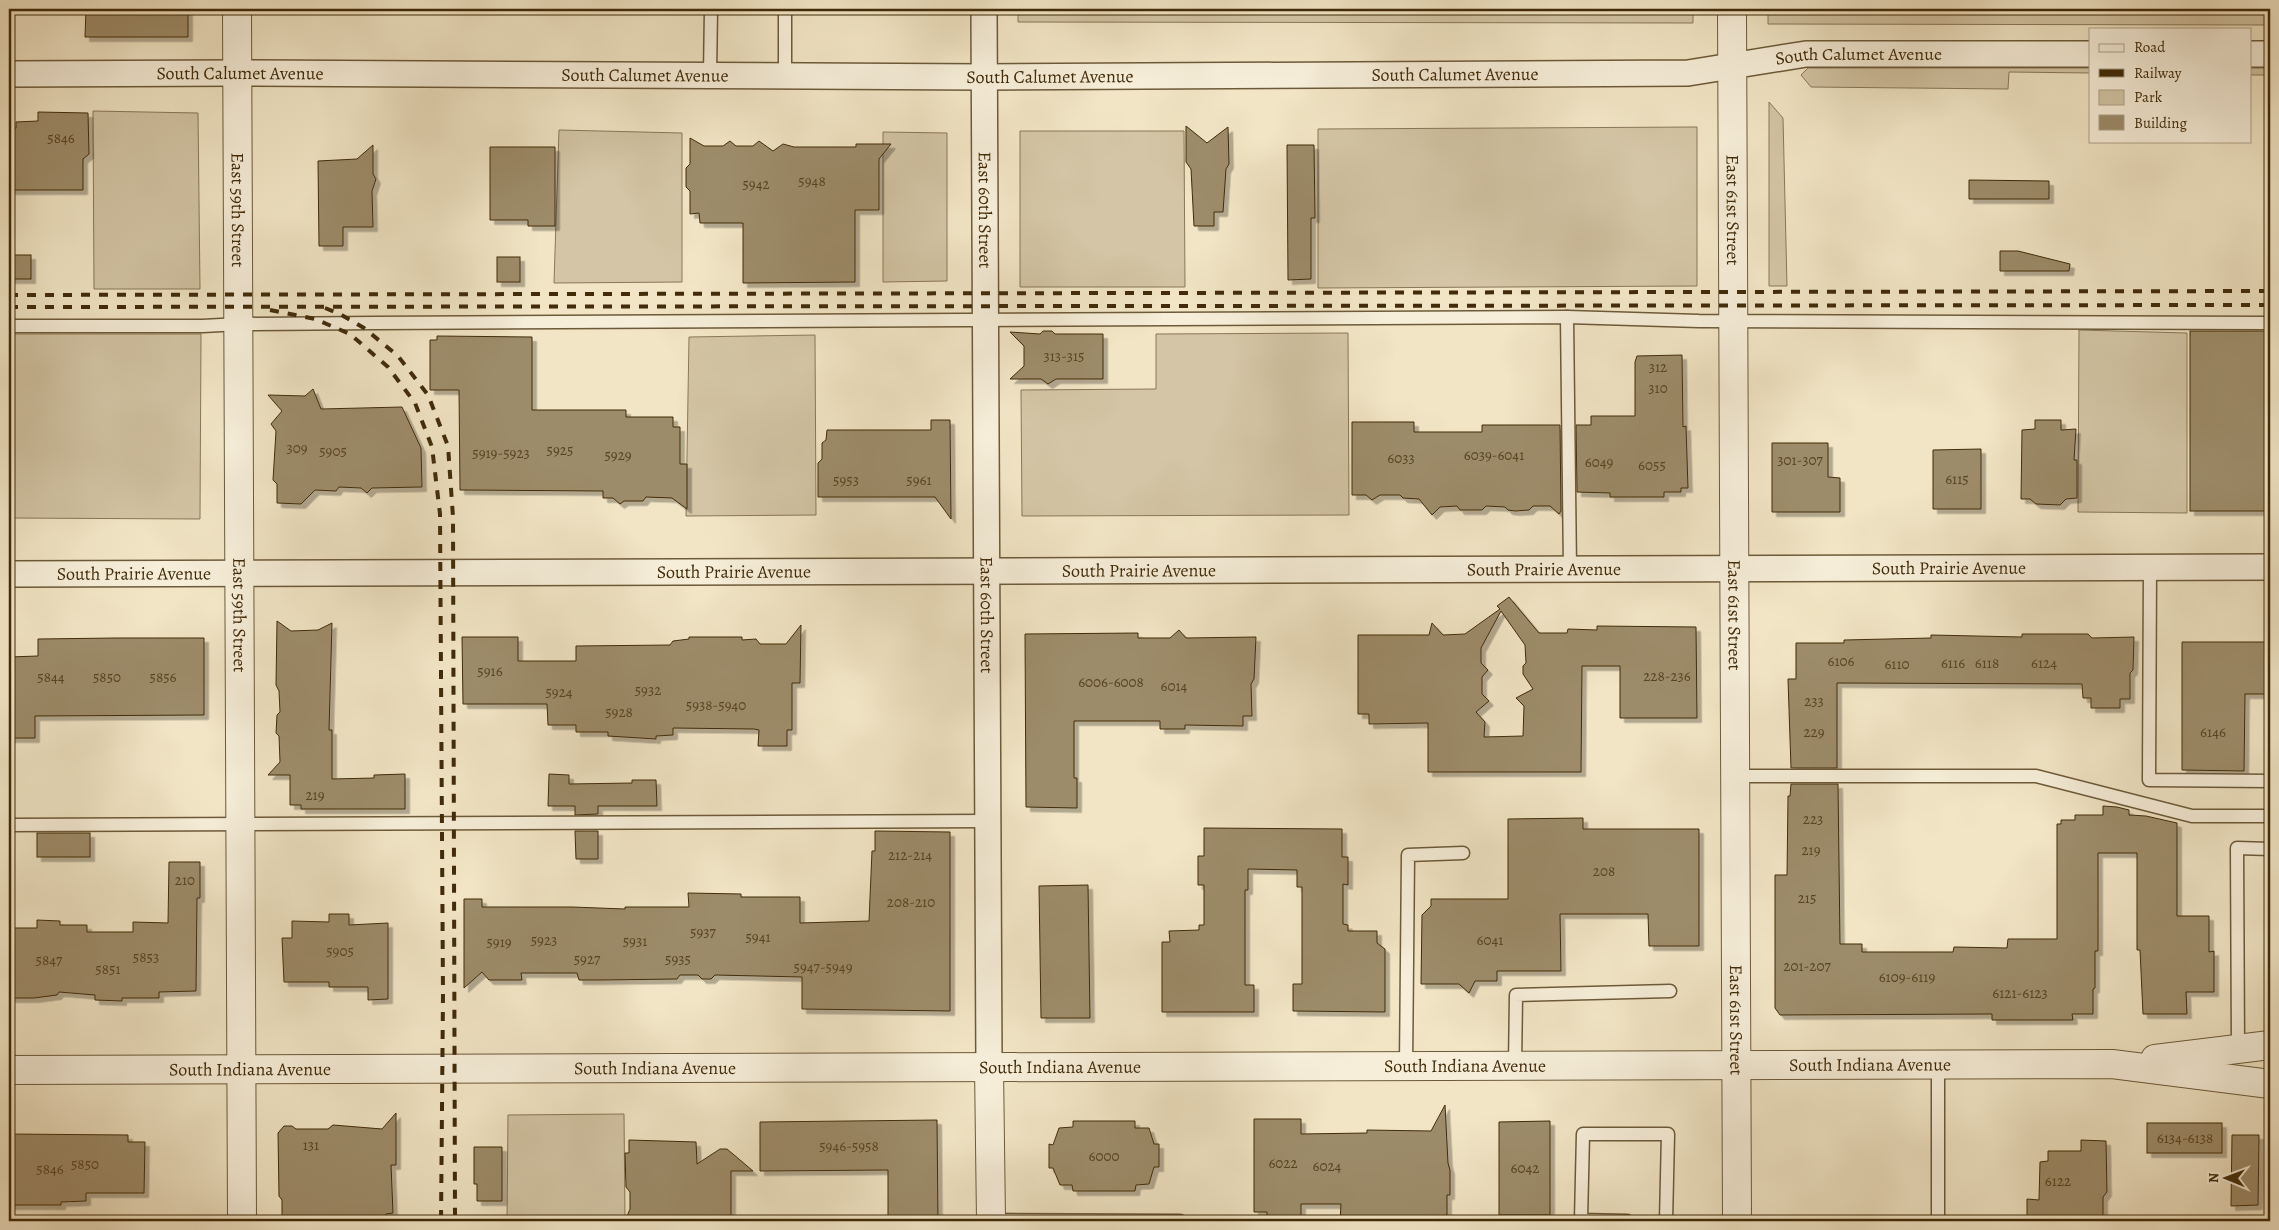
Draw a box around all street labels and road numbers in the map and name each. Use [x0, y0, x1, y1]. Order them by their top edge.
street label: South Calumet Avenue [1773, 42, 1942, 71]
street label: South Calumet Avenue [156, 61, 324, 85]
street label: South Calumet Avenue [1371, 62, 1539, 87]
street label: South Calumet Avenue [561, 63, 729, 88]
street label: South Calumet Avenue [966, 64, 1134, 89]
street label: East 60th Street [973, 152, 997, 269]
street label: East 59th Street [226, 153, 250, 268]
street label: East 61st Street [1721, 154, 1745, 266]
street label: East 60th Street [975, 556, 999, 674]
street label: South Prairie Avenue [1872, 556, 2026, 580]
street label: South Prairie Avenue [1467, 557, 1621, 581]
street label: East 59th Street [227, 558, 252, 673]
street label: South Prairie Avenue [1062, 558, 1216, 583]
street label: East 61st Street [1722, 559, 1747, 671]
street label: South Prairie Avenue [657, 560, 811, 584]
street label: South Prairie Avenue [57, 561, 211, 586]
street label: East 61st Street [1724, 964, 1748, 1076]
street label: South Indiana Avenue [1789, 1052, 1951, 1077]
street label: South Indiana Avenue [1384, 1054, 1546, 1078]
street label: South Indiana Avenue [979, 1055, 1141, 1079]
street label: South Indiana Avenue [574, 1056, 736, 1080]
street label: South Indiana Avenue [169, 1057, 331, 1082]

